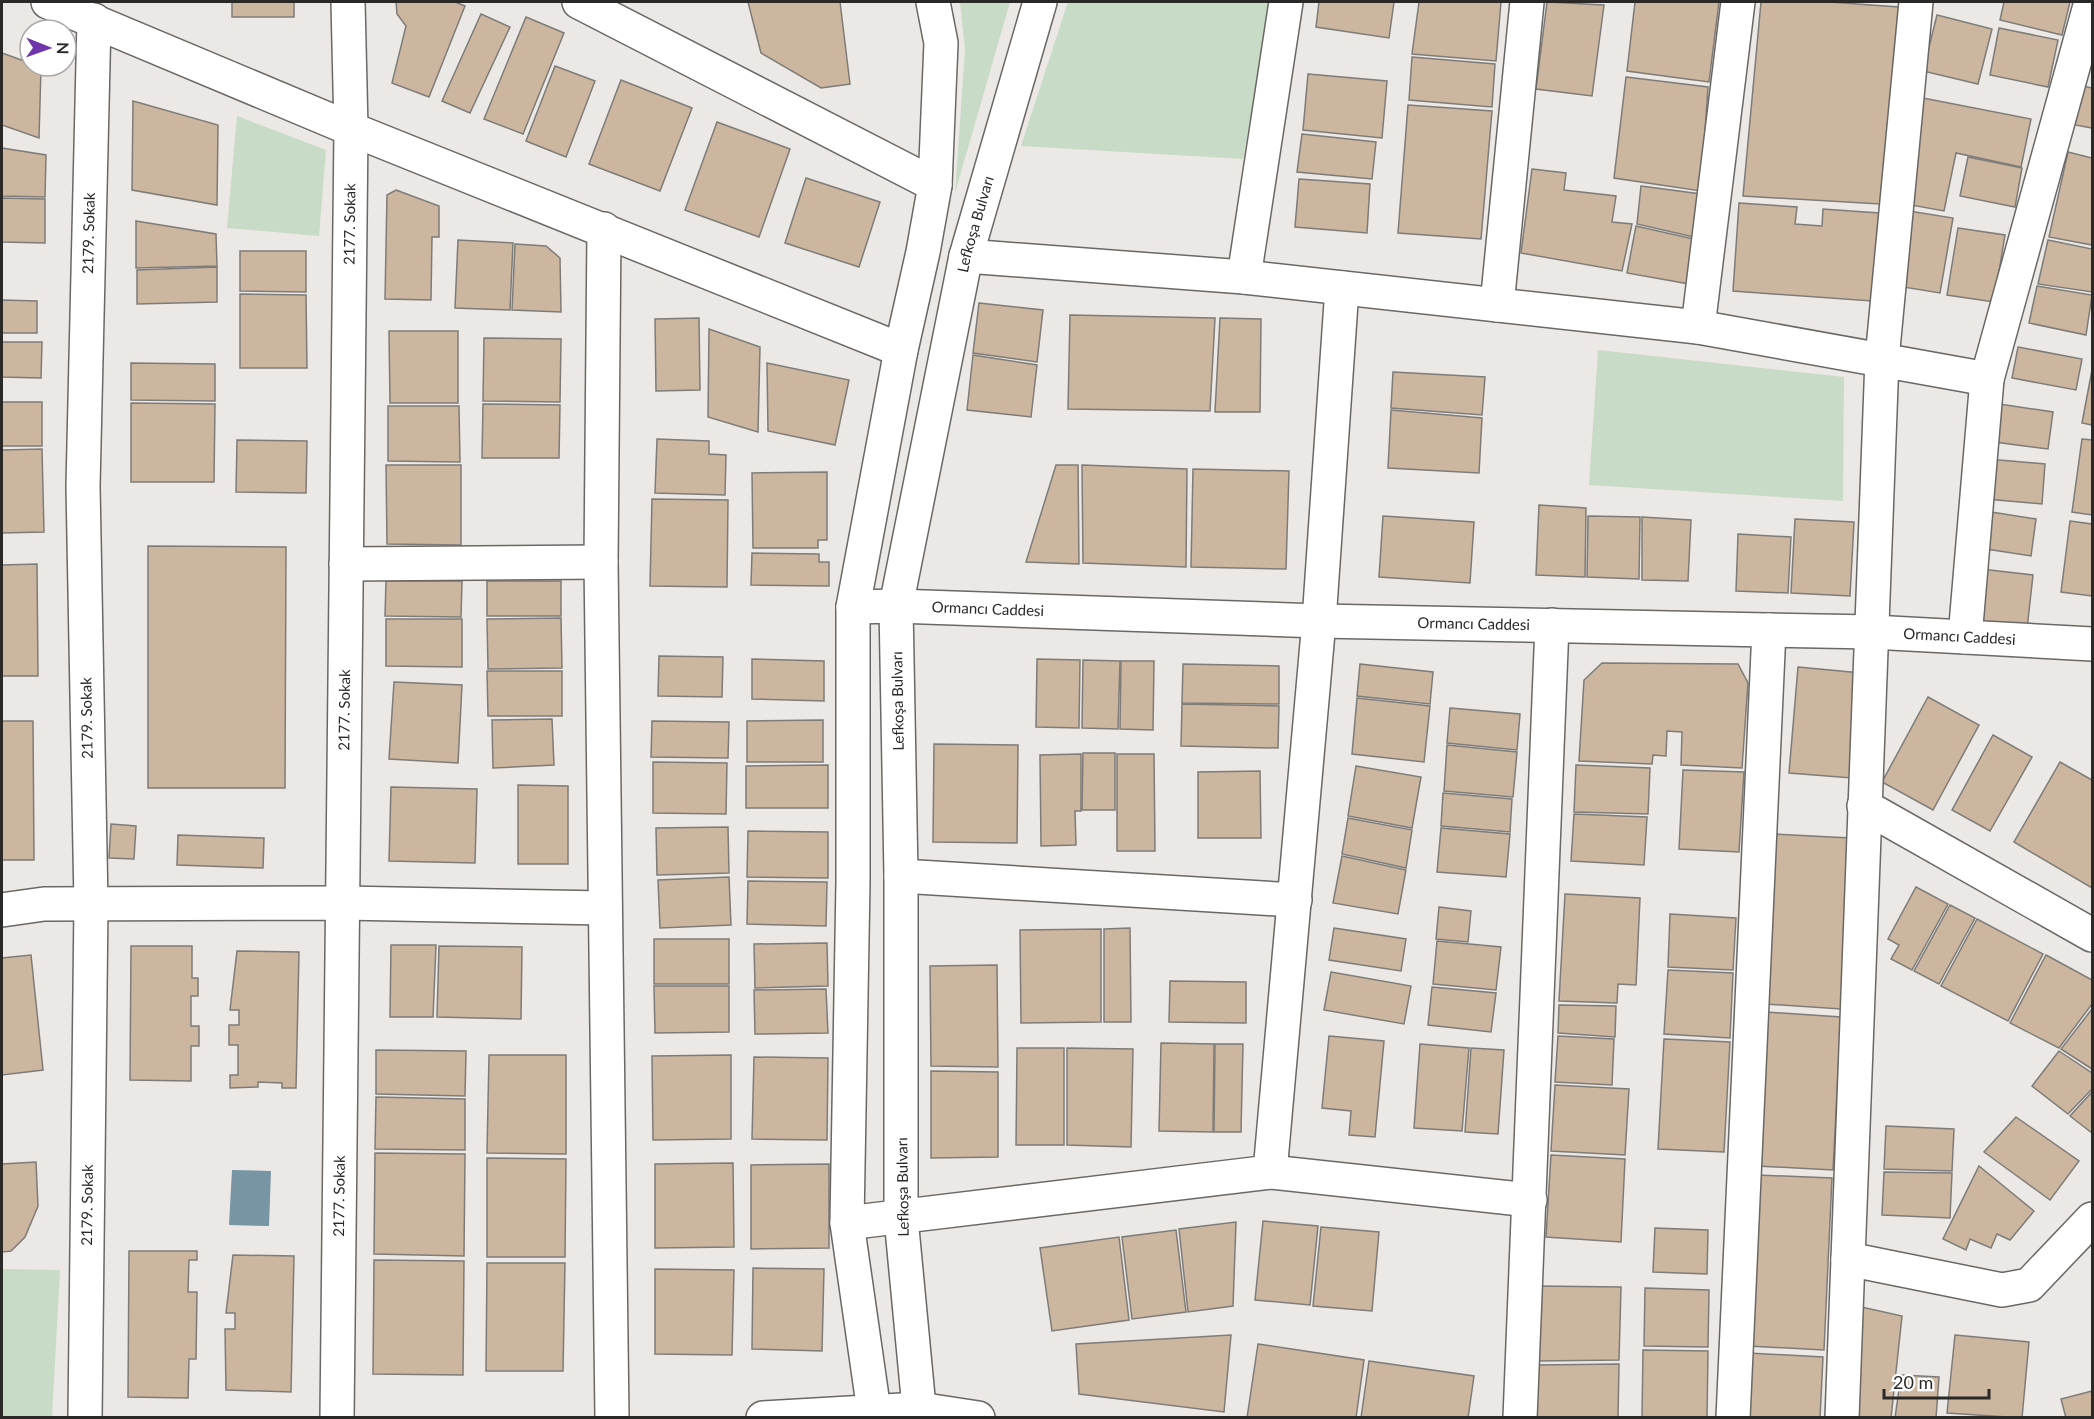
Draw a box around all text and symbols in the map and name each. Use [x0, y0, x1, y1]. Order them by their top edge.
north arrow [18, 18, 78, 78]
text: N [54, 42, 73, 55]
street label: Lefkoşa Bulvarı [953, 174, 997, 274]
street label: 2177. Sokak [340, 183, 358, 265]
street label: 2179. Sokak [78, 192, 98, 274]
street label: Ormancı Caddesi [931, 597, 1044, 619]
street label: Ormancı Caddesi [1417, 613, 1530, 633]
street label: Ormancı Caddesi [1903, 624, 2016, 648]
street label: Lefkoşa Bulvarı [887, 651, 907, 751]
street label: 2177. Sokak [334, 669, 353, 751]
street label: 2179. Sokak [76, 677, 96, 759]
street label: Lefkoşa Bulvarı [892, 1137, 912, 1237]
street label: 2177. Sokak [329, 1155, 348, 1237]
street label: 2179. Sokak [77, 1164, 96, 1246]
scale bar [1884, 1362, 1989, 1400]
text: 20 m [1893, 1371, 1933, 1393]

